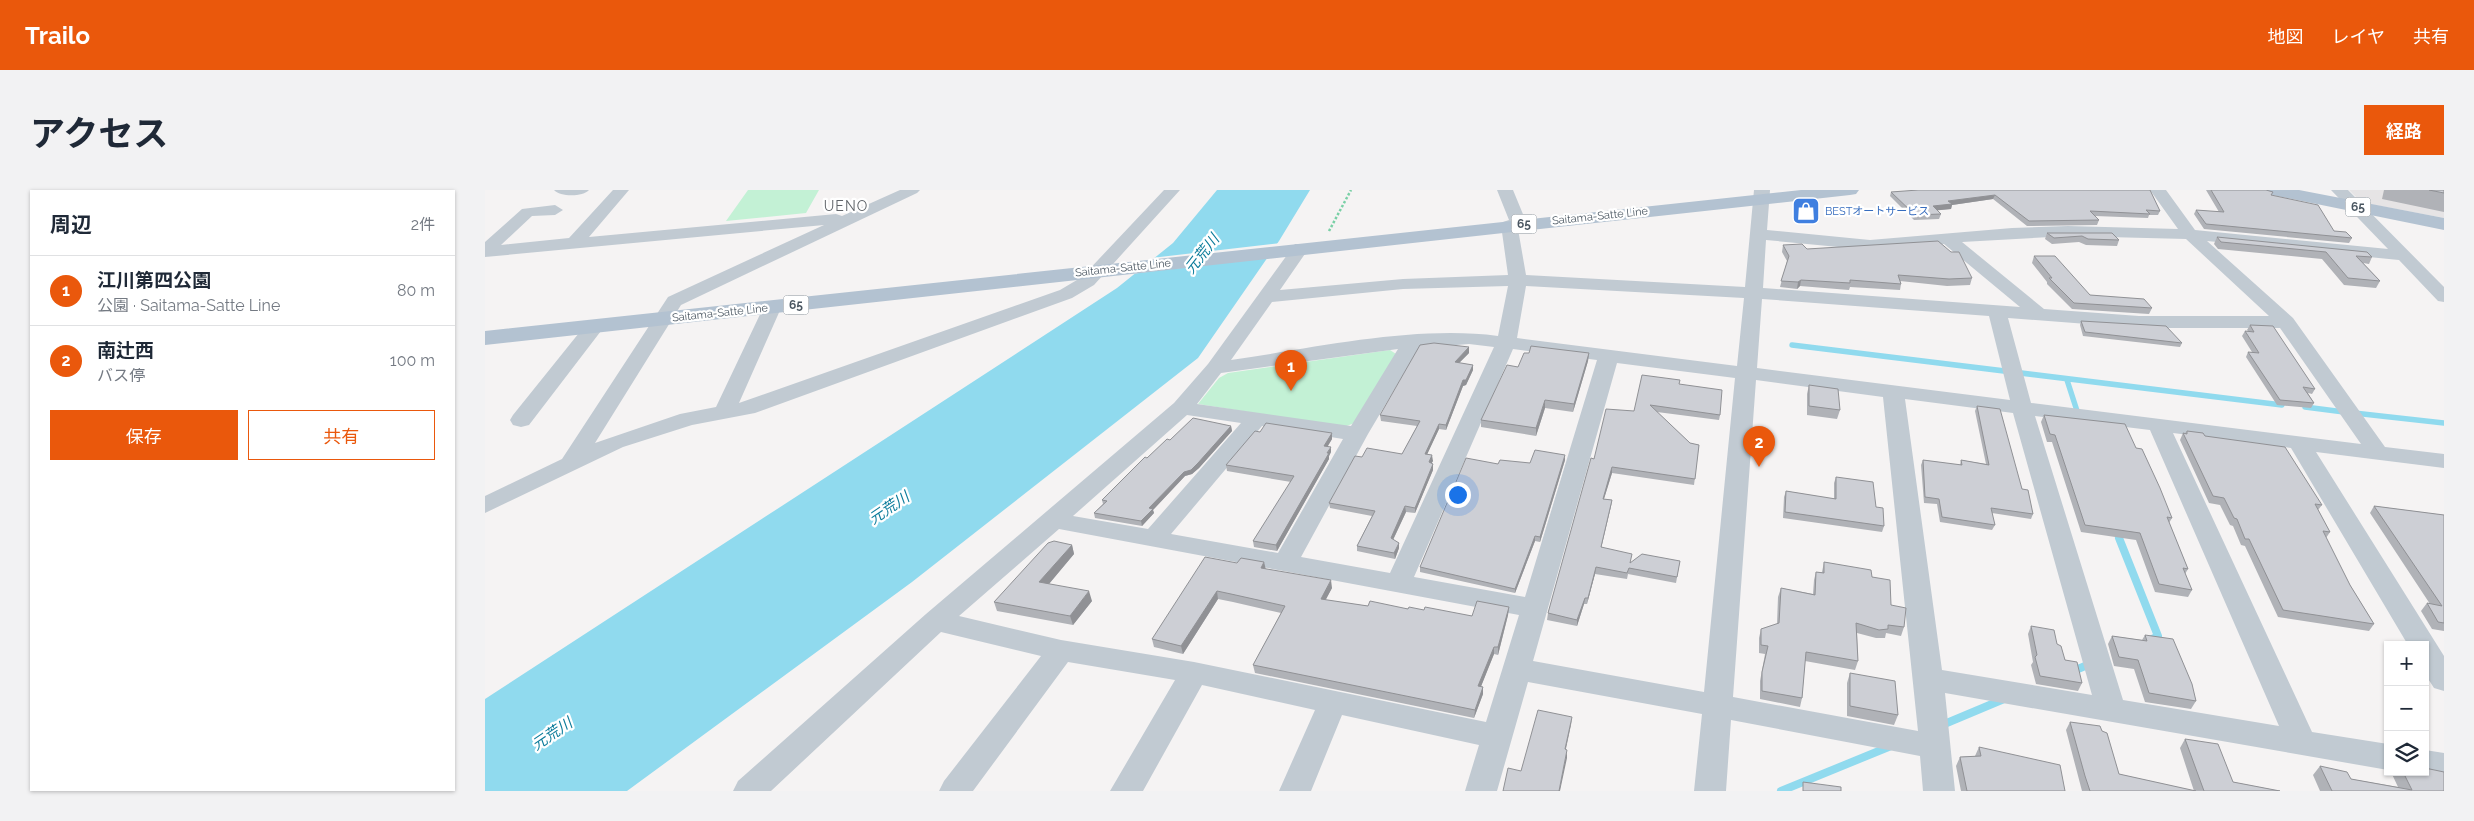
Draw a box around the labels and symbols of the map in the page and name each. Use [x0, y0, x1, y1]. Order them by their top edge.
shop icon: BESTオートサービス [1791, 196, 1821, 226]
district label: UENO [824, 198, 868, 214]
road number: 65 [2345, 198, 2371, 216]
street label: Saitama-Satte Line [1551, 204, 1649, 227]
place label: BESTオートサービス [1825, 205, 1929, 218]
road number: 65 [1511, 214, 1537, 234]
water label: 元荒川 [1181, 229, 1224, 277]
street label: Saitama-Satte Line [1074, 256, 1172, 279]
road number: 65 [783, 296, 809, 314]
street label: Saitama-Satte Line [671, 301, 769, 324]
pin: 1 [1275, 350, 1307, 391]
pin: 2 [1743, 426, 1775, 467]
your location [1445, 482, 1471, 508]
water label: 元荒川 [865, 487, 914, 528]
water label: 元荒川 [528, 713, 577, 754]

